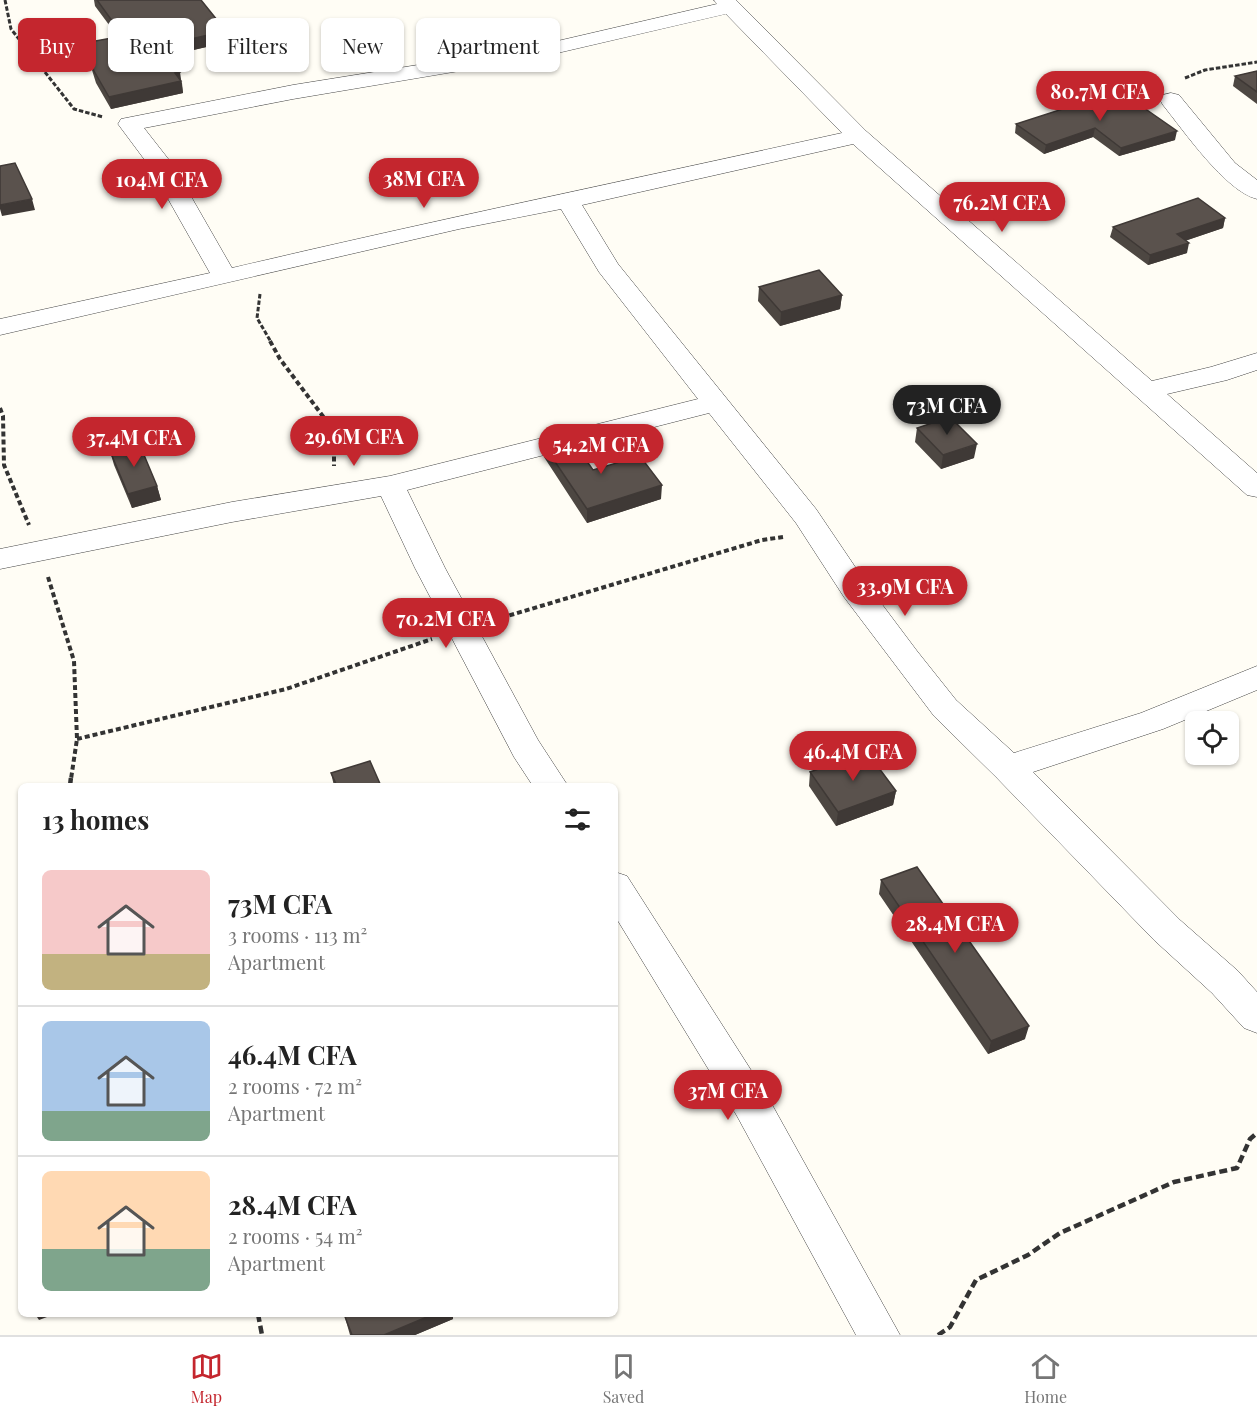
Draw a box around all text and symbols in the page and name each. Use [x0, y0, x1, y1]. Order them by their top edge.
chip: Buy [18, 18, 96, 72]
chip: Rent [108, 18, 194, 72]
chip: Filters [206, 18, 309, 72]
chip: New [321, 18, 404, 72]
chip: Apartment [416, 18, 560, 72]
pin: 80.7M CFA [1031, 71, 1169, 122]
text: 80.7M CFA [1050, 77, 1150, 104]
pin: 38M CFA [369, 158, 479, 209]
pin: 104M CFA [100, 159, 224, 210]
text: 38M CFA [383, 164, 465, 191]
text: 104M CFA [116, 165, 208, 192]
pin: 76.2M CFA [933, 182, 1071, 233]
text: 76.2M CFA [953, 188, 1051, 215]
pin: 73M CFA [892, 385, 1002, 436]
text: 73M CFA [907, 391, 987, 418]
pin: 29.6M CFA [285, 416, 423, 467]
pin: 37.4M CFA [65, 417, 203, 468]
text: 29.6M CFA [304, 422, 404, 449]
text: 37.4M CFA [86, 423, 182, 450]
pin: 54.2M CFA [532, 424, 670, 475]
text: 54.2M CFA [553, 430, 650, 457]
pin: 33.9M CFA [836, 566, 974, 617]
text: 33.9M CFA [856, 572, 954, 599]
pin: 70.2M CFA [377, 598, 515, 649]
text: 70.2M CFA [396, 604, 496, 631]
map controls [1185, 711, 1239, 765]
button: locate [1185, 711, 1239, 765]
pin: 46.4M CFA [784, 731, 922, 782]
text: 46.4M CFA [803, 737, 903, 764]
text: 13 homes [42, 802, 149, 837]
icon: filters [561, 803, 594, 836]
text: 73M CFA [228, 886, 332, 921]
icon: home [90, 894, 162, 966]
pin: 28.4M CFA [886, 903, 1024, 954]
text: 28.4M CFA [905, 909, 1005, 936]
text: 3 rooms · 113 m² [228, 921, 367, 948]
text: Apartment [228, 948, 325, 975]
text: 46.4M CFA [228, 1037, 357, 1072]
icon: home [90, 1045, 162, 1117]
pin: 37M CFA [673, 1070, 783, 1121]
text: 2 rooms · 72 m² [228, 1072, 362, 1099]
text: 37M CFA [688, 1076, 768, 1103]
text: Apartment [228, 1099, 325, 1126]
text: 28.4M CFA [228, 1187, 357, 1222]
icon: home [90, 1195, 162, 1267]
text: 2 rooms · 54 m² [228, 1222, 363, 1249]
text: Apartment [228, 1249, 325, 1276]
tab: Map [190, 1350, 223, 1407]
tab: Saved [603, 1350, 644, 1407]
tab: Home [1024, 1350, 1067, 1407]

